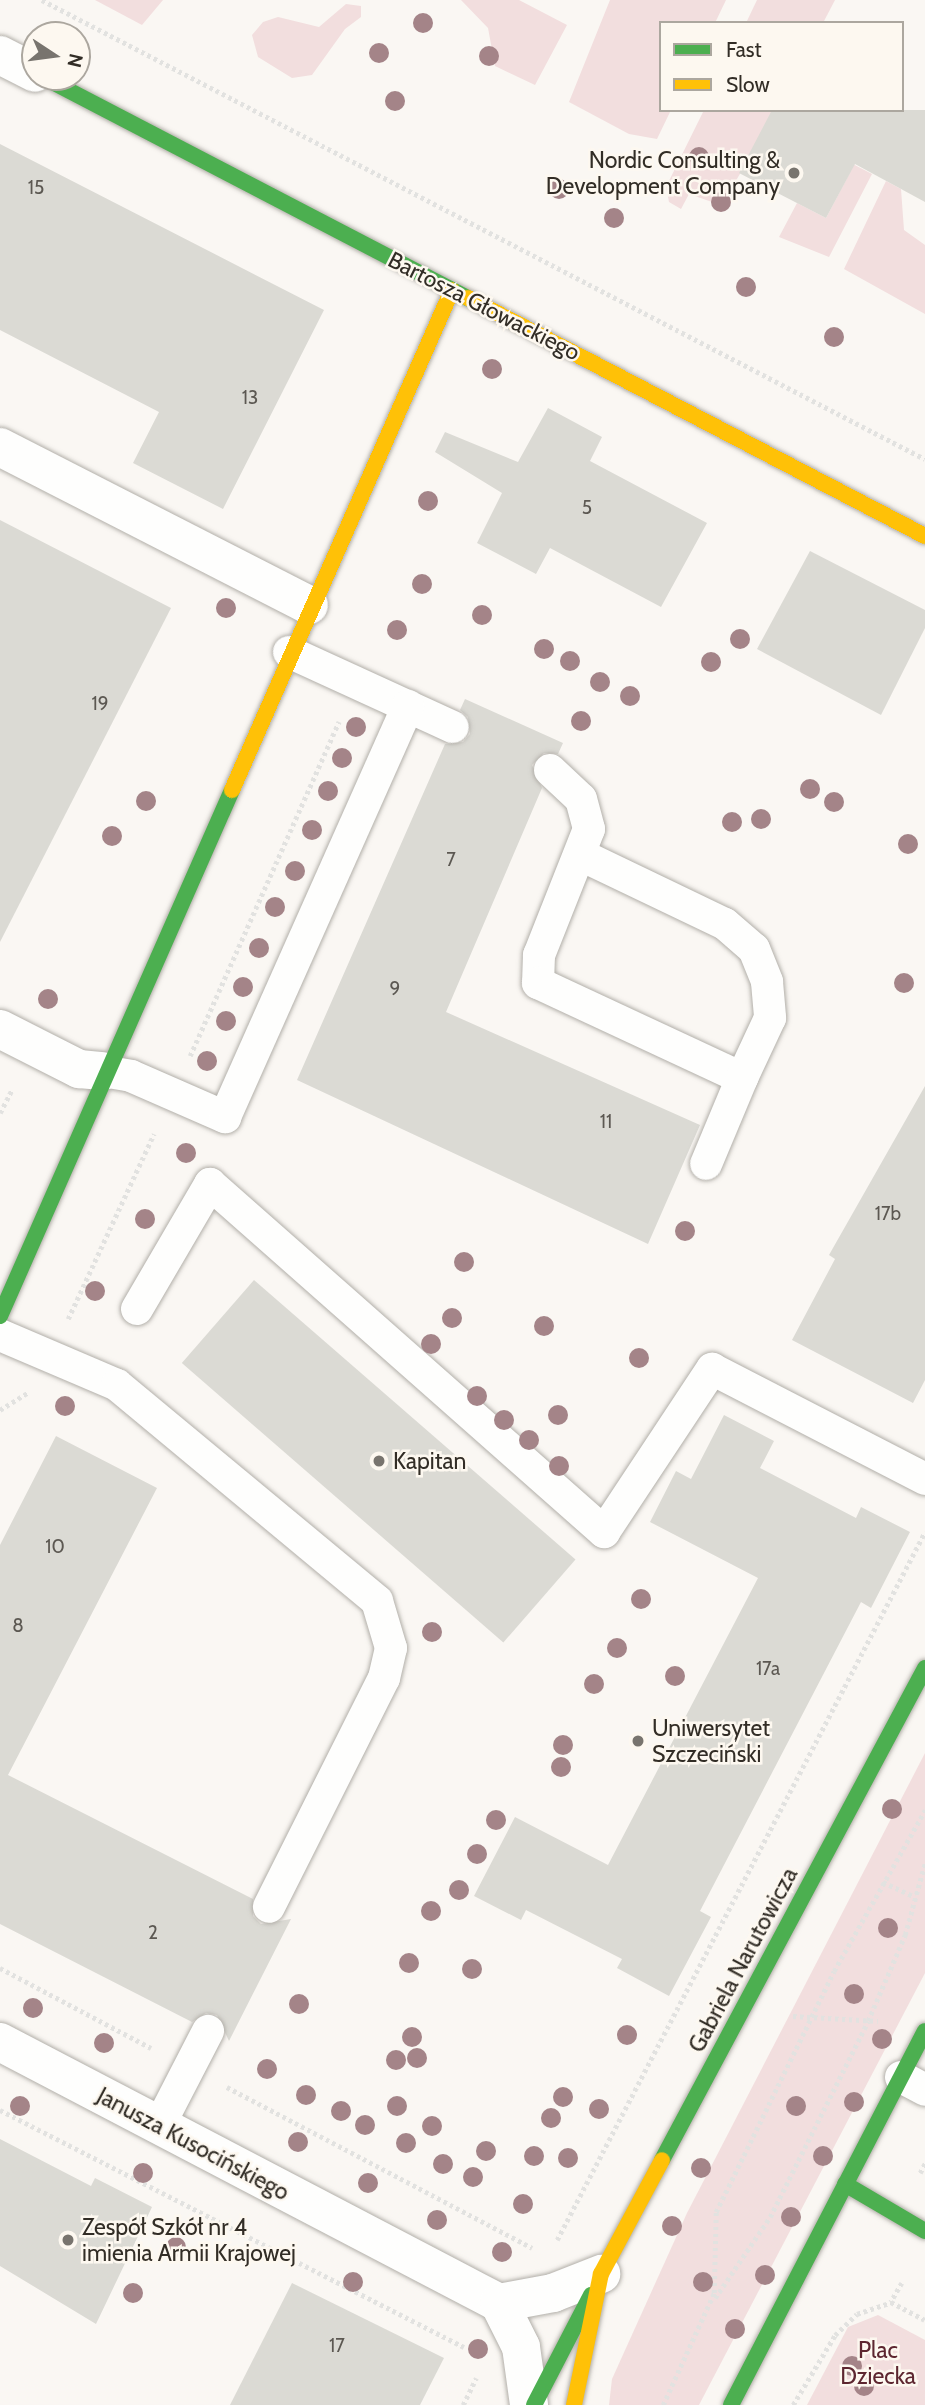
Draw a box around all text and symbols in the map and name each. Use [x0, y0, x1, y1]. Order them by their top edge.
north arrow [21, 21, 91, 91]
legend [659, 21, 904, 112]
text: Fast [726, 37, 762, 62]
text: N [62, 51, 88, 70]
text: Slow [726, 72, 770, 97]
place label: Nordic Consulting & Development Company [546, 146, 780, 200]
marker: Nordic Consulting & Development Company [786, 165, 802, 181]
house number: 15 [28, 177, 44, 199]
street label: Bartosza Głowackiego [384, 246, 584, 366]
house number: 13 [242, 387, 258, 409]
house number: 5 [582, 497, 592, 519]
house number: 19 [92, 693, 108, 715]
house number: 7 [446, 849, 456, 871]
house number: 9 [390, 978, 400, 1000]
house number: 11 [600, 1111, 612, 1133]
house number: 17b [875, 1203, 901, 1225]
place label: Kapitan [393, 1447, 466, 1475]
marker: Kapitan [371, 1453, 387, 1469]
house number: 10 [45, 1536, 65, 1558]
house number: 8 [12, 1615, 24, 1637]
house number: 17a [756, 1658, 780, 1680]
place label: Uniwersytet Szczeciński [652, 1714, 770, 1768]
marker: Uniwersytet Szczeciński [630, 1733, 646, 1749]
street label: Gabriela Narutowicza [683, 1863, 803, 2057]
house number: 2 [148, 1922, 158, 1944]
street label: Janusza Kusocińskiego [92, 2082, 294, 2206]
place label: Zespół Szkół nr 4 imienia Armii Krajowej [82, 2213, 296, 2267]
marker: Zespół Szkół nr 4 imienia Armii Krajowej [60, 2232, 76, 2248]
house number: 17 [329, 2335, 345, 2357]
park label: Plac Dziecka [840, 2336, 916, 2390]

